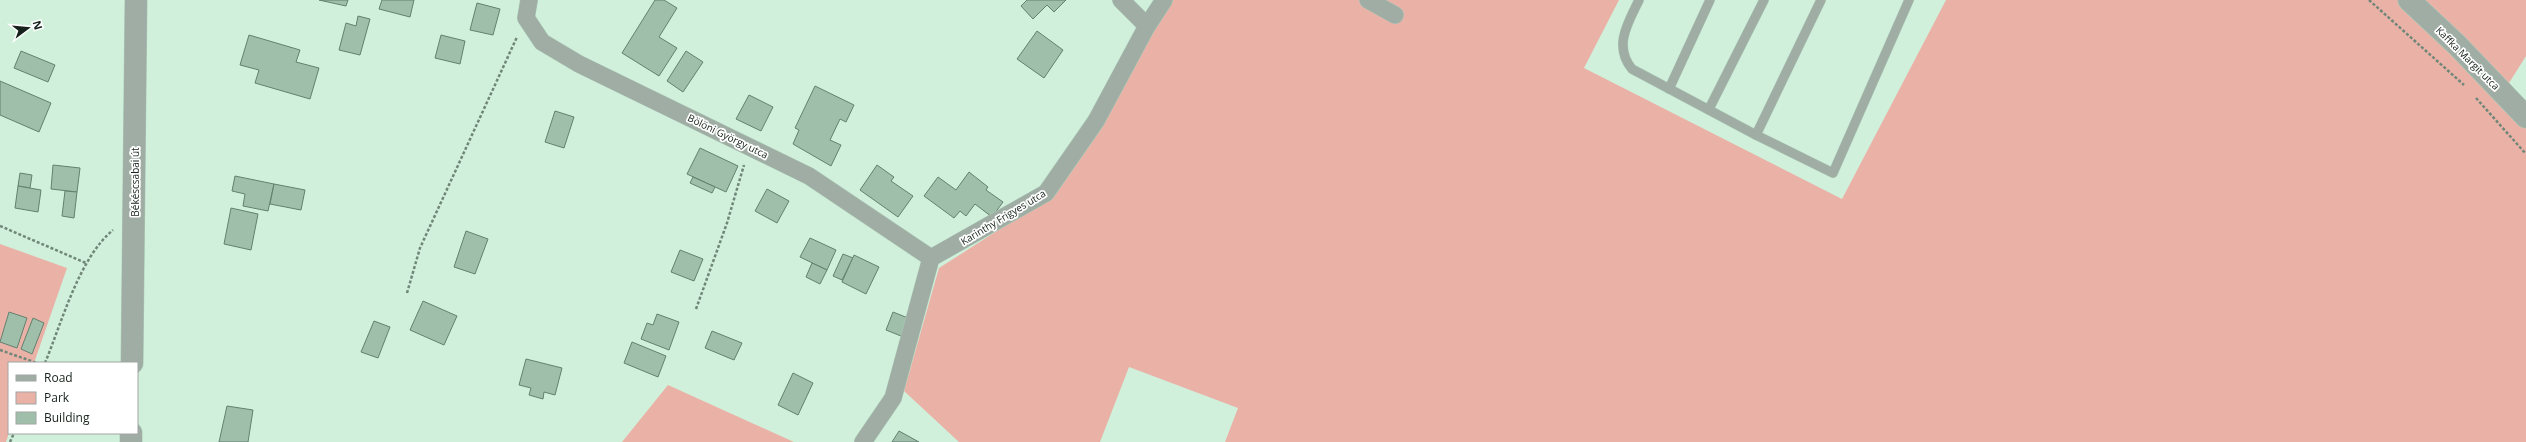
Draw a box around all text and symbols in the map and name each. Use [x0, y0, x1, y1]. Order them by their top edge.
north arrow [8, 8, 48, 48]
text: N [30, 19, 47, 31]
street label: Kaffka Margit utca [2433, 23, 2503, 93]
street label: Bölöni György utca [686, 110, 770, 162]
street label: Békéscsabai út [128, 147, 142, 217]
street label: Karinthy Frigyes utca [958, 186, 1048, 248]
legend [8, 362, 138, 434]
text: Road [44, 369, 73, 386]
text: Park [44, 389, 70, 406]
text: Building [44, 409, 90, 426]

